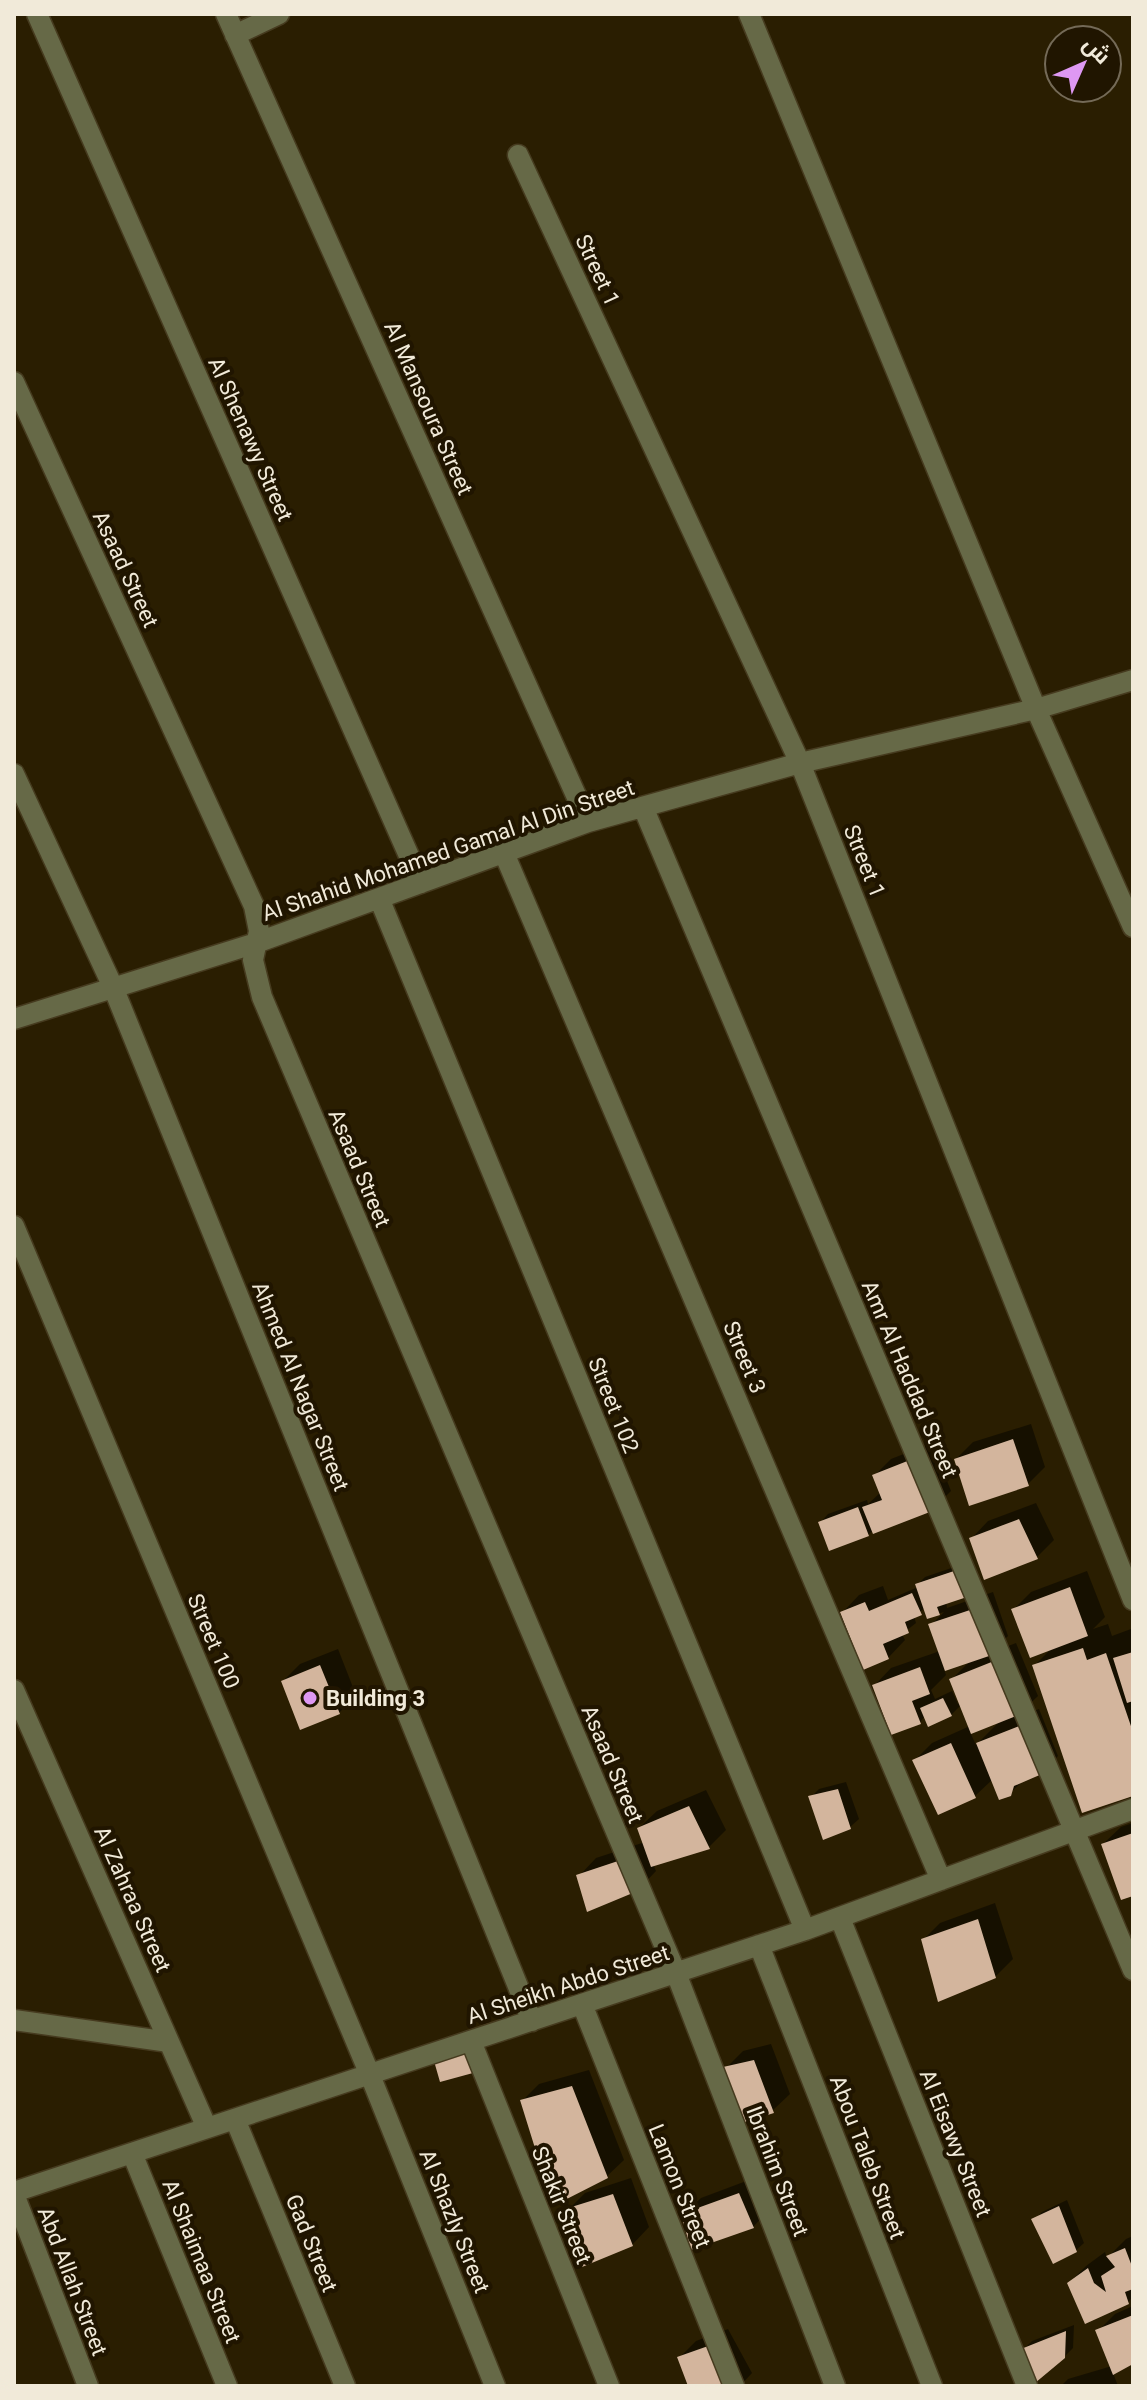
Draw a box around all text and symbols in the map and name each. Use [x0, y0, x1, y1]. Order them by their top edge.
north arrow [1043, 24, 1123, 104]
text: ش [1077, 31, 1116, 70]
street label: Street 1 [570, 231, 625, 310]
street label: Al Mansoura Street [379, 318, 478, 499]
street label: Al Shenawy Street [203, 353, 298, 525]
street label: Asaad Street [88, 507, 163, 631]
street label: Al Shahid Mohamed Gamal Al Din Street [259, 775, 638, 926]
street label: Street 1 [839, 821, 890, 901]
street label: Asaad Street [324, 1106, 396, 1231]
street label: Amr Al Haddad Street [857, 1277, 962, 1482]
street label: Ahmed Al Nagar Street [247, 1278, 354, 1494]
street label: Street 3 [718, 1317, 771, 1397]
street label: Street 102 [583, 1354, 644, 1457]
street label: Street 100 [182, 1590, 245, 1692]
place label: Building 3 [326, 1686, 425, 1711]
marker: Building 3 [301, 1689, 319, 1707]
street label: Asaad Street [577, 1702, 649, 1827]
street label: Al Zahraa Street [89, 1822, 176, 1976]
street label: Al Sheikh Abdo Street [464, 1940, 672, 2029]
street label: Al Eisawy Street [915, 2066, 996, 2221]
street label: Abou Taleb Street [825, 2072, 910, 2242]
street label: Ibrahim Street [741, 2102, 814, 2240]
street label: Lamon Street [643, 2121, 716, 2252]
street label: Shakir Street [527, 2143, 596, 2268]
street label: Al Shazly Street [414, 2146, 495, 2297]
street label: Al Shaimaa Street [157, 2176, 246, 2347]
street label: Gad Street [281, 2191, 342, 2296]
street label: Abd Allah Street [33, 2203, 112, 2359]

